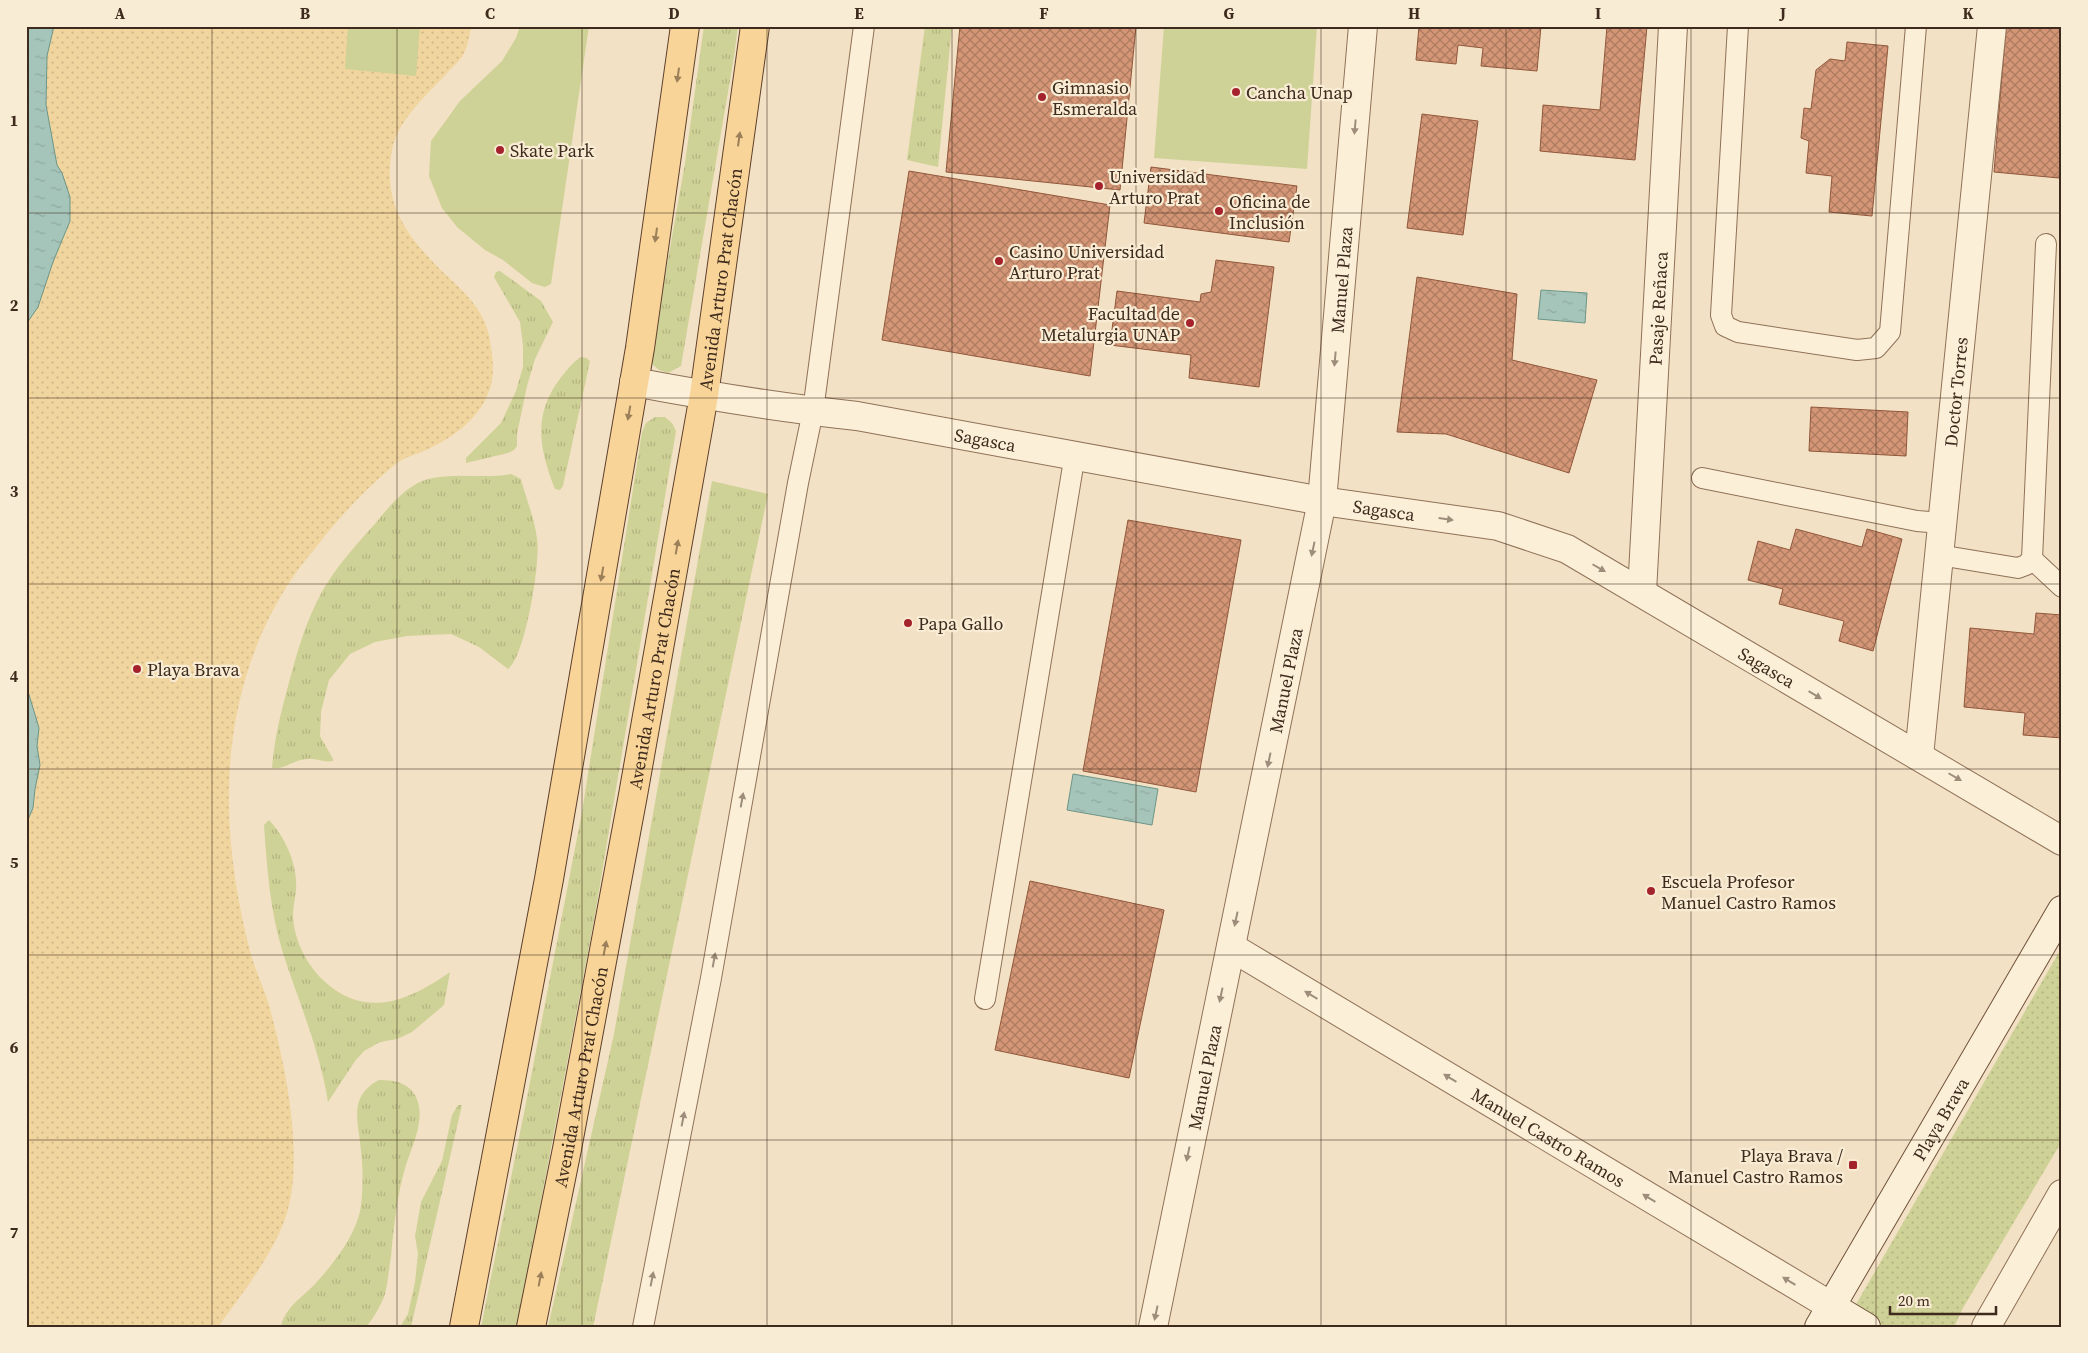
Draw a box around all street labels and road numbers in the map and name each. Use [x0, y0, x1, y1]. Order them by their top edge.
street label: Avenida Arturo Prat Chacón [692, 166, 748, 392]
street label: Manuel Plaza [1324, 225, 1358, 334]
street label: Pasaje Reñaca [1642, 250, 1673, 366]
street label: Doctor Torres [1937, 336, 1973, 448]
street label: Sagasca [952, 422, 1019, 457]
street label: Sagasca [1352, 493, 1417, 527]
street label: Avenida Arturo Prat Chacón [622, 566, 686, 791]
street label: Manuel Plaza [1262, 625, 1308, 735]
street label: Sagasca [1734, 640, 1801, 694]
street label: Avenida Arturo Prat Chacón [547, 964, 613, 1189]
street label: Manuel Plaza [1181, 1021, 1227, 1132]
street label: Playa Brava [1906, 1072, 1975, 1165]
street label: Manuel Castro Ramos [1467, 1081, 1630, 1193]

